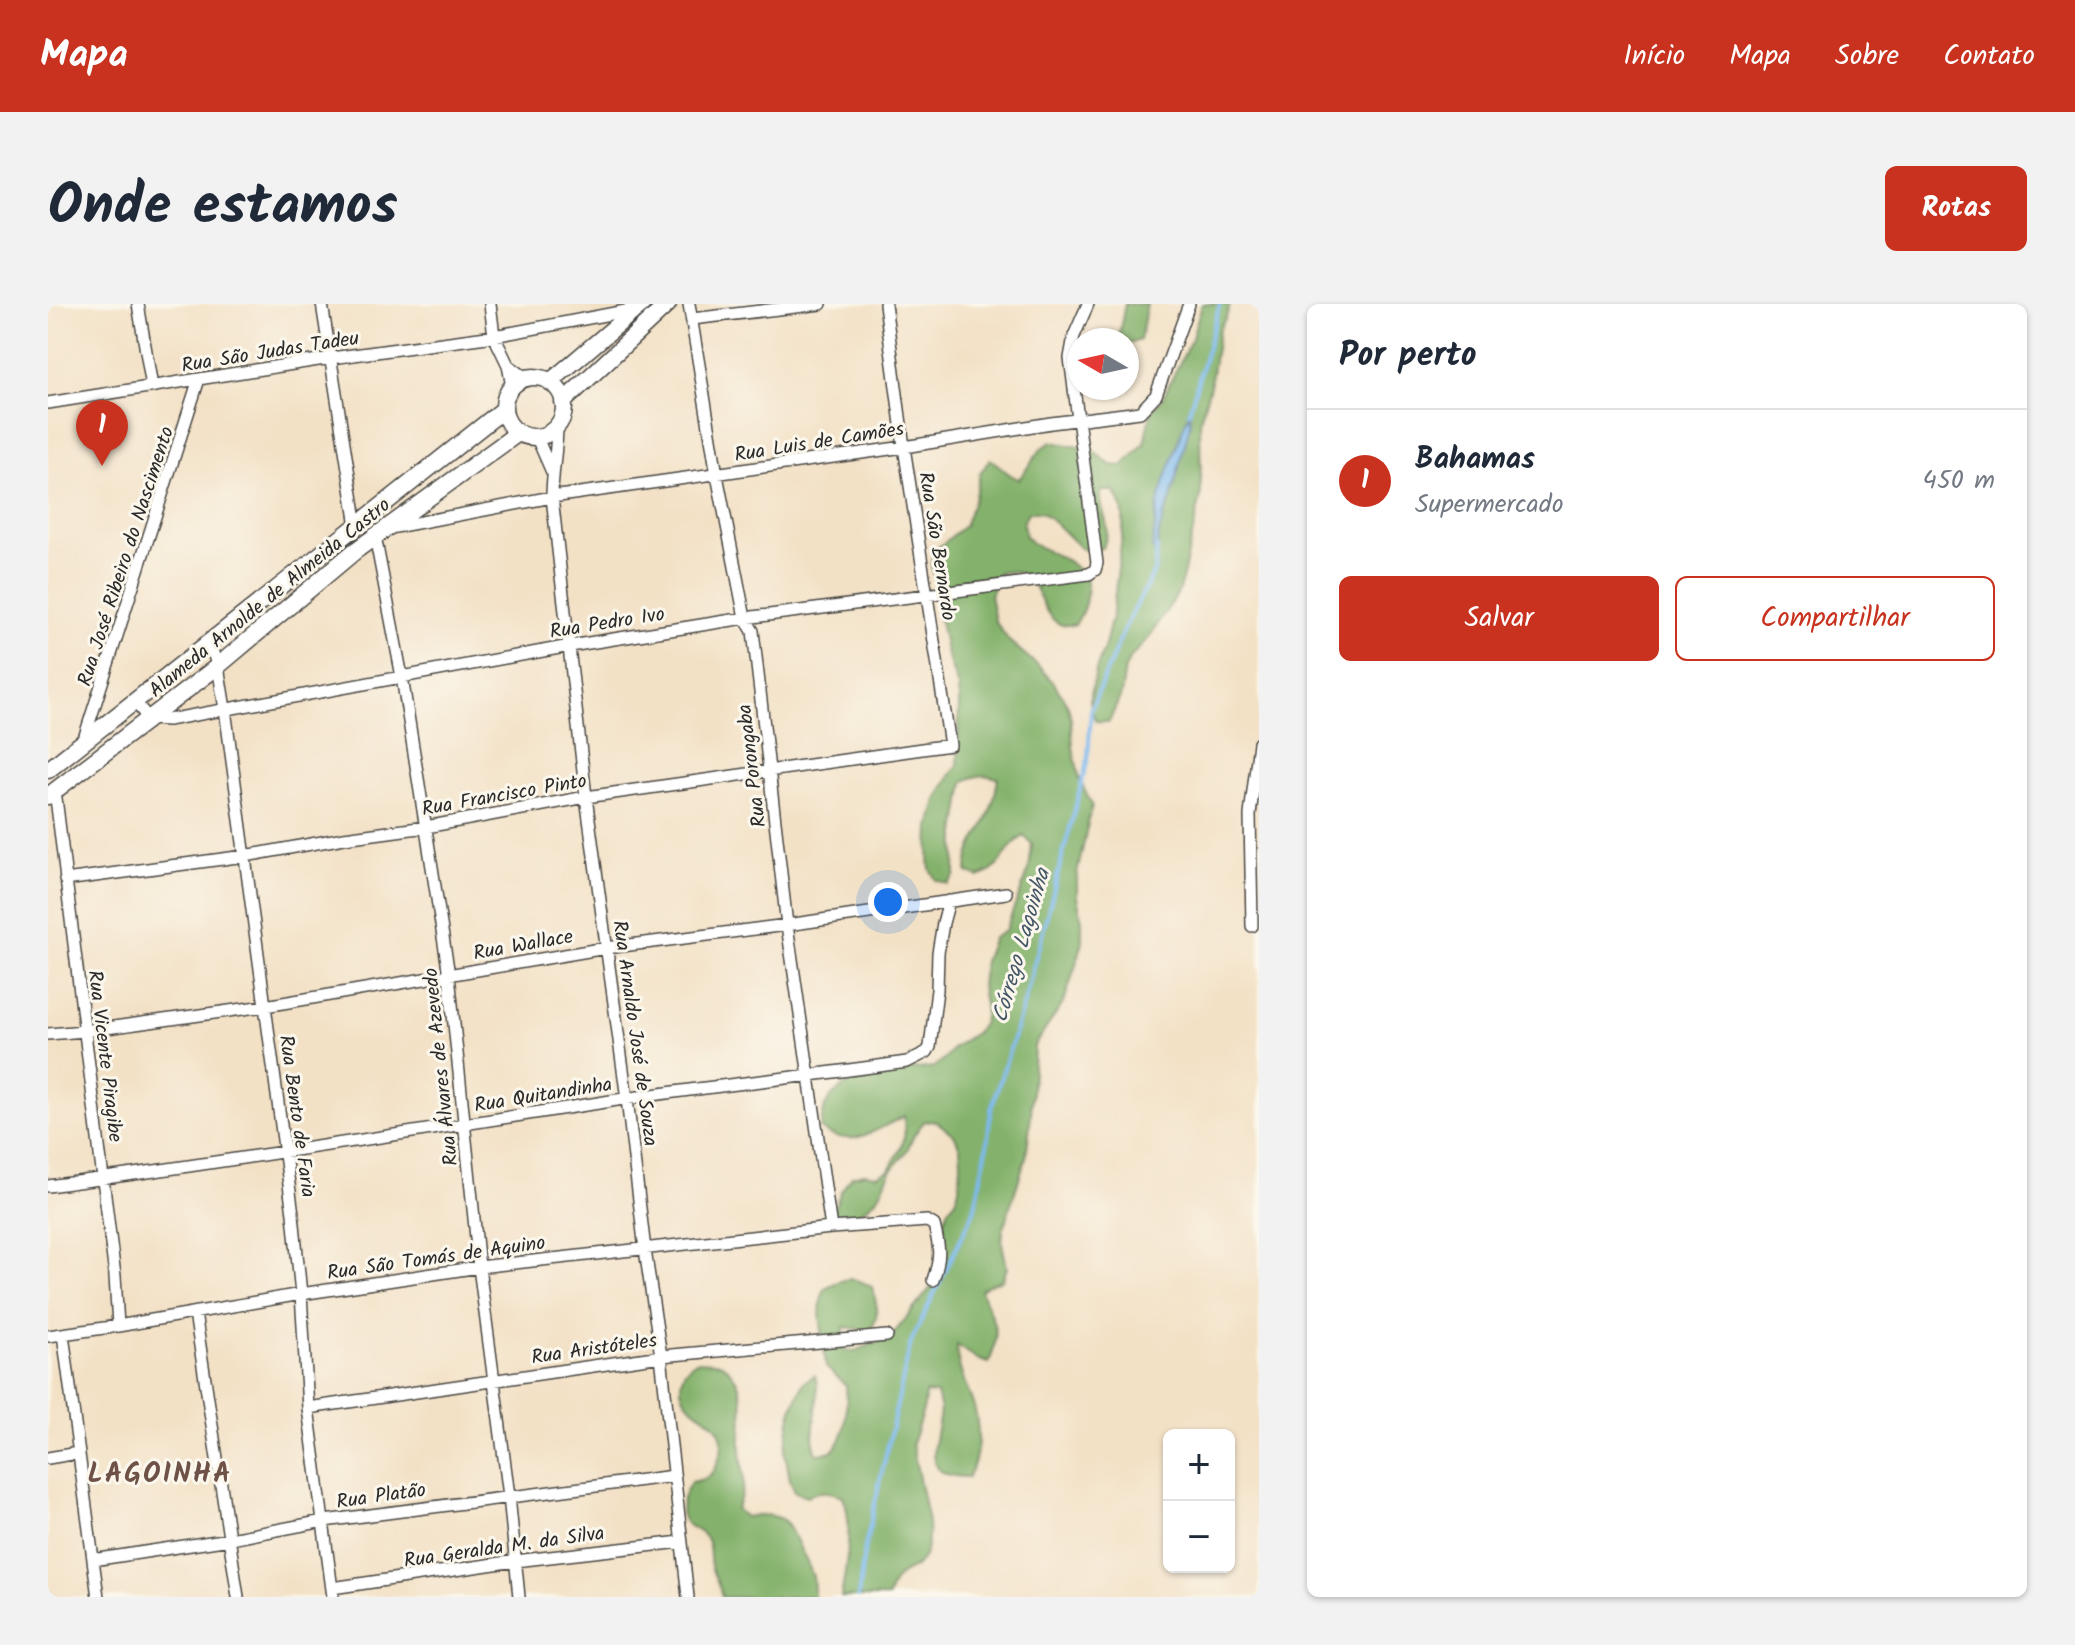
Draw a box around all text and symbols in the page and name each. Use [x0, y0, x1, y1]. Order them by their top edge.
text: Mapa [40, 26, 128, 86]
text: Início [1623, 34, 1685, 79]
text: Mapa [1729, 34, 1791, 79]
text: Sobre [1835, 34, 1899, 79]
text: Contato [1943, 34, 2035, 79]
text: Onde estamos [48, 163, 398, 253]
button: Rotas [1885, 166, 2027, 251]
street label: Rua São Judas Tadeu [179, 323, 362, 383]
north arrow [1067, 328, 1139, 400]
text: Por perto [1339, 329, 1477, 383]
pin: 1 [76, 400, 128, 466]
street label: Rua Luis de Camões [732, 414, 907, 472]
street label: Rua José Ribeiro do Nascimento [70, 423, 184, 691]
text: Bahamas [1415, 436, 1535, 484]
text: 1 [1361, 460, 1369, 502]
text: 450 m [1923, 460, 1995, 502]
street label: Rua São Bernardo [908, 470, 964, 623]
text: Supermercado [1415, 484, 1564, 526]
street label: Alameda Arnolde de Almeida Castro [142, 491, 398, 707]
button: Salvar [1339, 576, 1659, 661]
button: Compartilhar [1675, 576, 1995, 661]
street label: Rua Pedro Ivo [548, 599, 667, 649]
street label: Rua Porongaba [730, 702, 776, 829]
street label: Rua Francisco Pinto [419, 766, 589, 826]
water label: Córrego Lagoinha [984, 863, 1062, 1027]
your location [868, 882, 908, 922]
street label: Rua Arnaldo José de Souza [602, 918, 666, 1148]
street label: Rua Wallace [471, 921, 576, 970]
street label: Rua Álvares de Azevedo [416, 966, 468, 1168]
street label: Rua Vicente Piragibe [78, 969, 130, 1144]
street label: Rua Bento de Faria [269, 1033, 323, 1199]
street label: Rua Quitandinha [472, 1069, 615, 1123]
street label: Rua São Tomás de Aquino [325, 1228, 548, 1290]
street label: Rua Aristóteles [529, 1325, 660, 1375]
map controls [1163, 1429, 1235, 1573]
button: + [1163, 1429, 1235, 1501]
district label: LAGOINHA [87, 1452, 233, 1497]
street label: Rua Platão [334, 1475, 428, 1519]
button: − [1163, 1501, 1235, 1573]
street label: Rua Geralda M. da Silva [402, 1518, 607, 1578]

